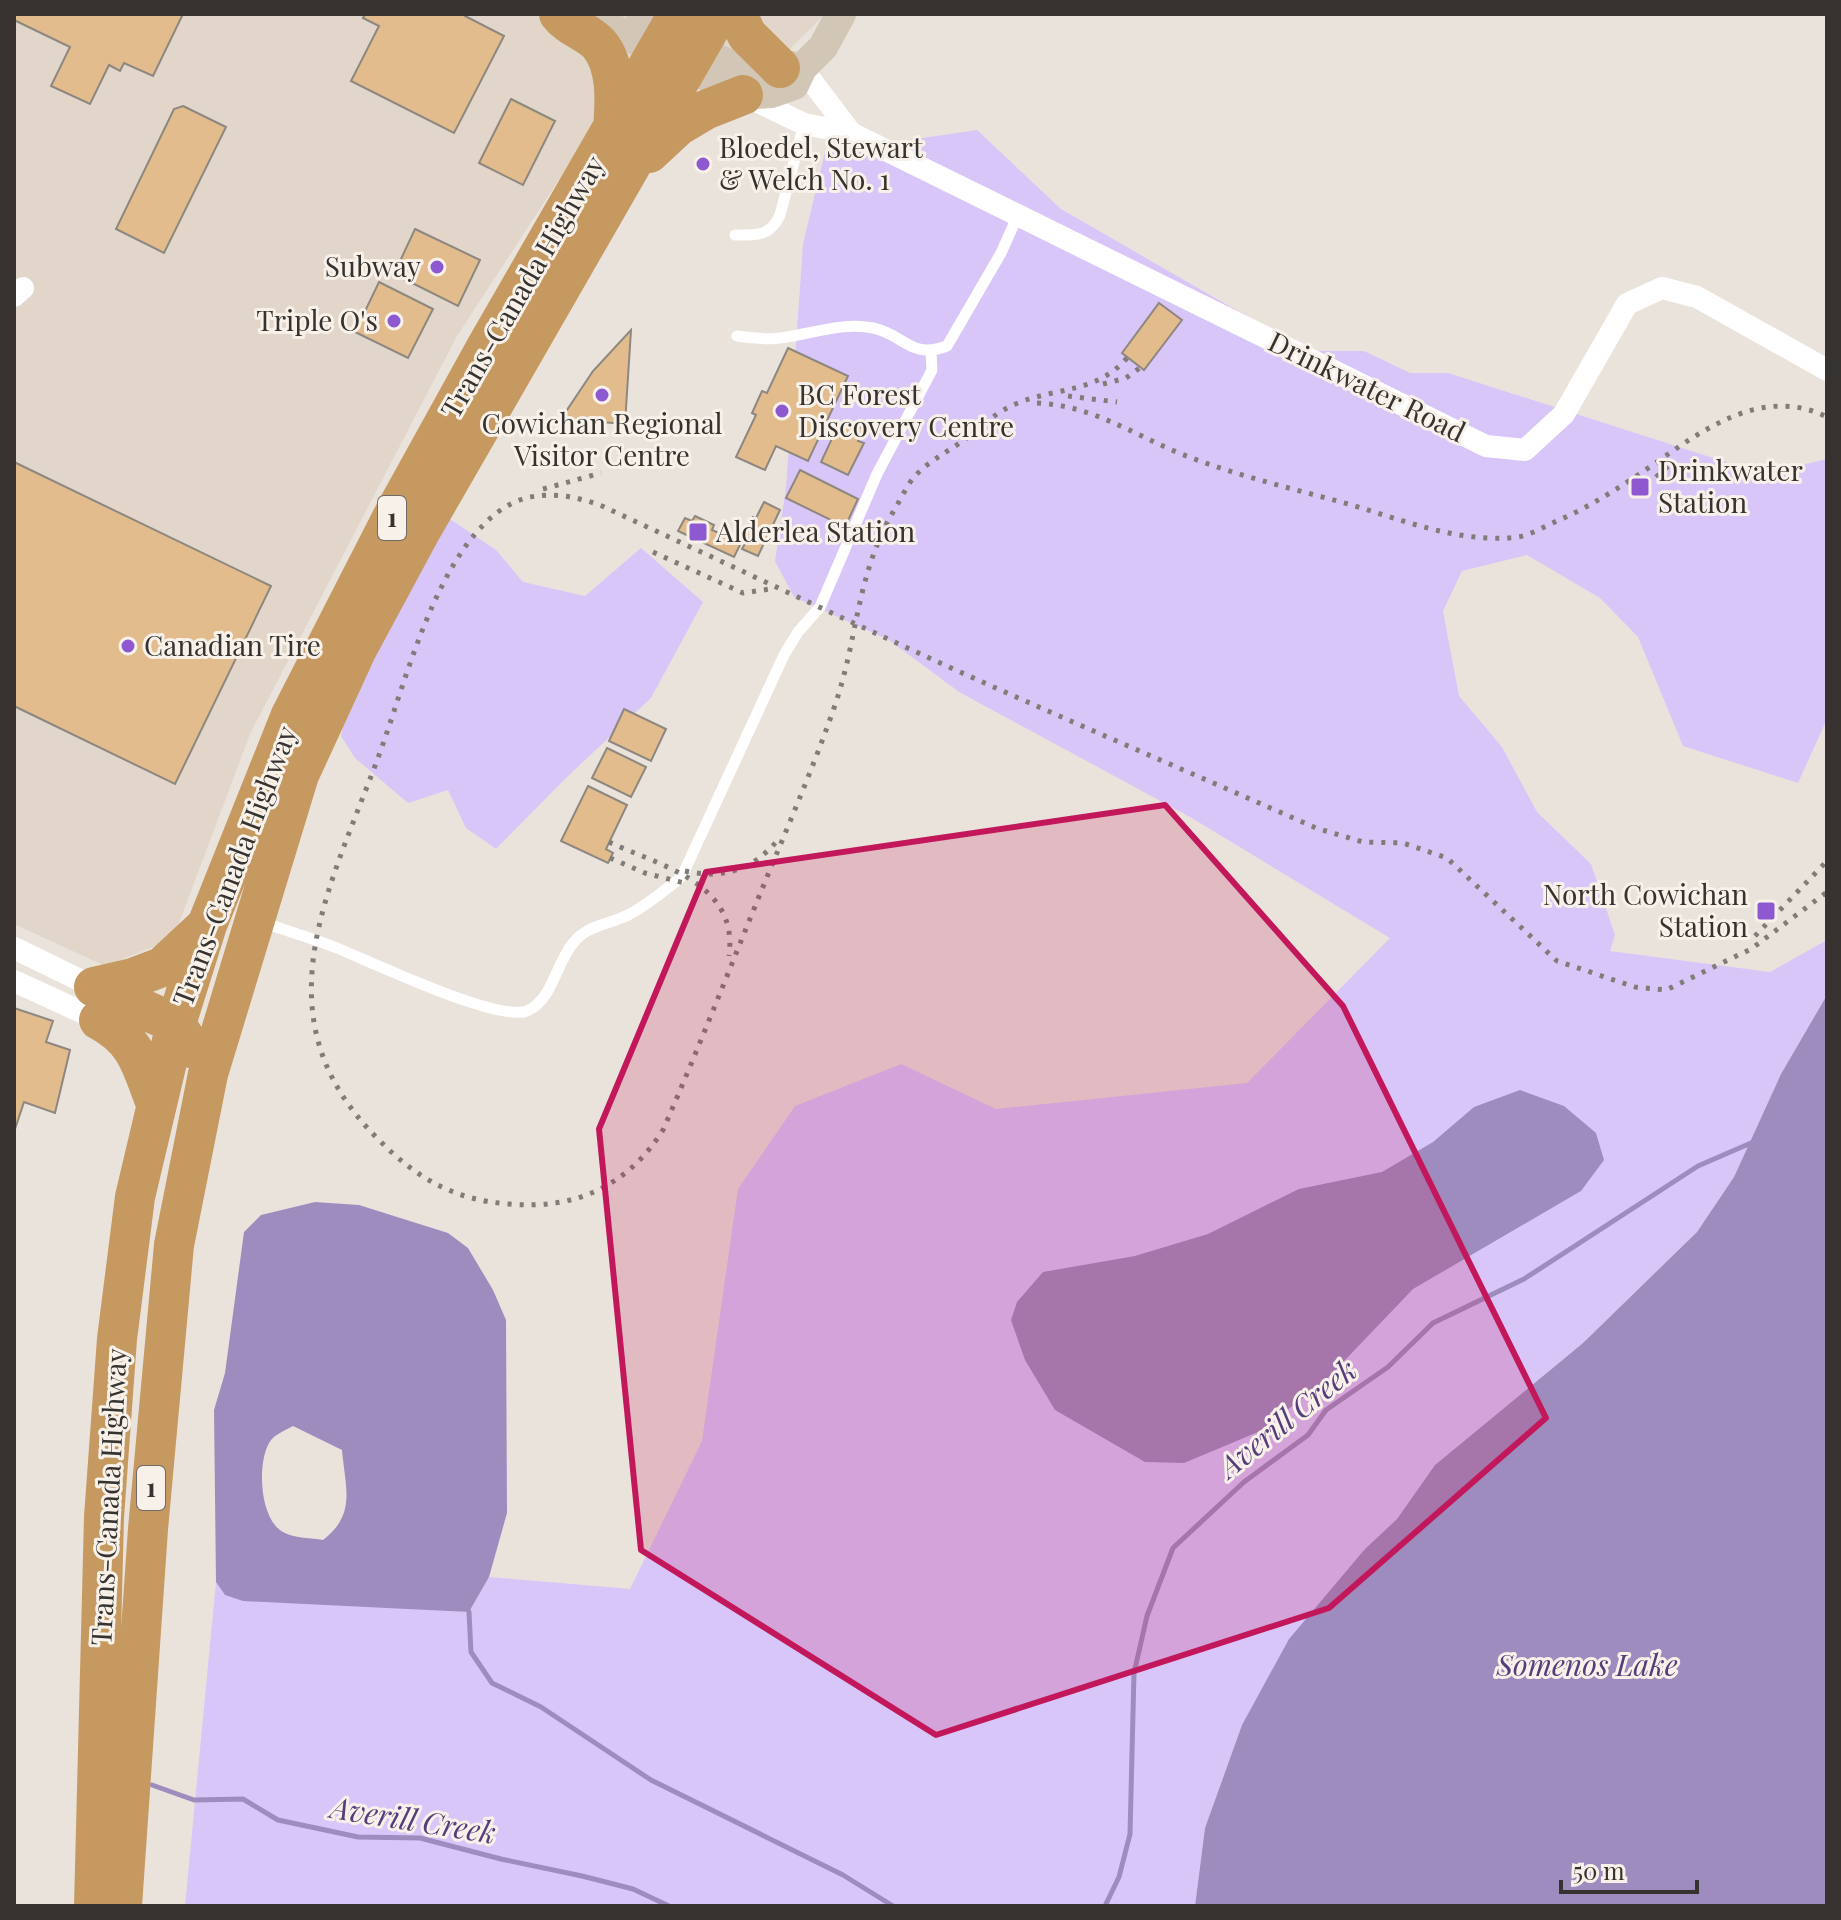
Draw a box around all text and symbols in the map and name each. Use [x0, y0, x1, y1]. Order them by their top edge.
place label: Bloedel, Stewart & Welch No. 1 [719, 128, 924, 197]
street label: Trans-Canada Highway [431, 148, 612, 424]
marker: Bloedel, Stewart & Welch No. 1 [694, 155, 712, 173]
place label: Subway [325, 247, 421, 284]
marker: Subway [428, 258, 446, 276]
place label: Triple O's [256, 301, 378, 338]
marker: Triple O's [385, 312, 403, 330]
street label: Drinkwater Road [1263, 322, 1472, 449]
place label: BC Forest Discovery Centre [798, 375, 1014, 444]
marker: Cowichan Regional Visitor Centre [593, 386, 611, 404]
marker: BC Forest Discovery Centre [773, 402, 791, 420]
place label: Cowichan Regional Visitor Centre [481, 404, 723, 473]
place label: Drinkwater Station [1658, 451, 1803, 520]
marker: Drinkwater Station [1629, 476, 1651, 498]
road number: 1 [378, 496, 406, 540]
place label: Alderlea Station [715, 512, 916, 549]
marker: Alderlea Station [687, 521, 709, 543]
place label: Canadian Tire [144, 626, 321, 663]
marker: Canadian Tire [119, 637, 137, 655]
street label: Trans-Canada Highway [163, 720, 304, 1011]
place label: North Cowichan Station [1543, 875, 1748, 944]
marker: North Cowichan Station [1755, 900, 1777, 922]
street label: Trans-Canada Highway [81, 1347, 134, 1646]
water label: Averill Creek [1207, 1349, 1364, 1487]
road number: 1 [137, 1466, 165, 1510]
water label: Somenos Lake [1495, 1644, 1678, 1684]
water label: Averill Creek [325, 1786, 499, 1852]
scale bar [1561, 1844, 1697, 1894]
text: 50 m [1573, 1854, 1625, 1886]

